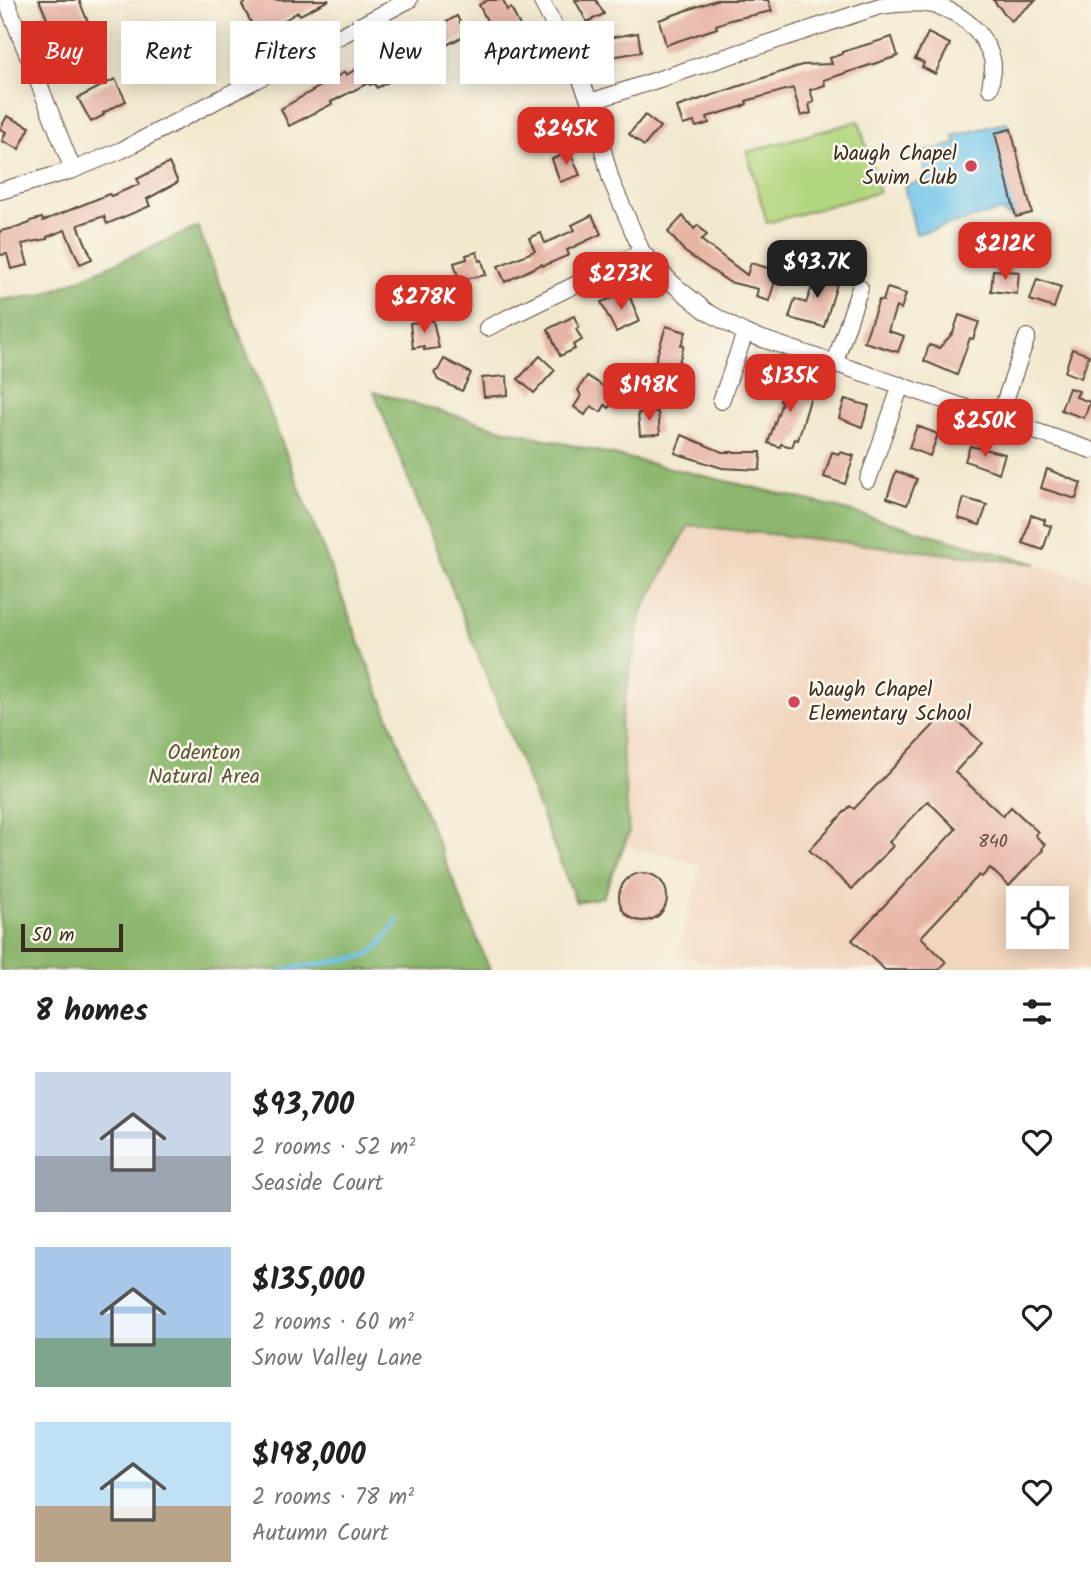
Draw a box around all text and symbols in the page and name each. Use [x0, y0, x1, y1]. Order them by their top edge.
chip: Buy [21, 21, 107, 84]
chip: Rent [121, 21, 216, 84]
chip: Filters [230, 21, 340, 84]
chip: New [354, 21, 446, 84]
chip: Apartment [460, 21, 614, 84]
pin: $245K [517, 108, 615, 167]
text: $245K [533, 112, 599, 148]
place label: Waugh Chapel Swim Club [833, 138, 957, 195]
marker: Waugh Chapel Swim Club [963, 158, 979, 174]
pin: $212K [956, 222, 1054, 282]
text: $212K [974, 227, 1036, 263]
pin: $93.7K [760, 240, 874, 300]
text: $93.7K [783, 245, 851, 281]
pin: $273K [572, 252, 670, 312]
text: $273K [589, 257, 653, 293]
pin: $278K [375, 276, 473, 335]
text: $278K [391, 280, 457, 316]
pin: $135K [741, 354, 839, 414]
text: $135K [761, 359, 819, 395]
pin: $198K [600, 364, 698, 423]
text: $198K [619, 368, 679, 404]
pin: $250K [936, 400, 1034, 459]
text: $250K [953, 404, 1017, 440]
place label: Waugh Chapel Elementary School [808, 674, 971, 731]
marker: Waugh Chapel Elementary School [786, 694, 802, 710]
park label: Odenton Natural Area [148, 737, 260, 794]
house number: 840 [978, 828, 1008, 857]
map controls [1006, 886, 1069, 949]
button: locate [1006, 886, 1069, 949]
scale bar [21, 921, 122, 953]
text: 50 m [32, 921, 74, 951]
text: 8 homes [35, 988, 148, 1036]
icon: filters [1018, 993, 1056, 1031]
text: $93,700 [252, 1082, 354, 1130]
icon: home [91, 1100, 175, 1184]
icon: heart [1018, 1123, 1056, 1161]
text: 2 rooms · 52 m² [252, 1130, 415, 1166]
text: Seaside Court [252, 1166, 383, 1202]
text: $135,000 [252, 1257, 364, 1305]
icon: home [91, 1275, 175, 1359]
icon: heart [1018, 1298, 1056, 1336]
text: 2 rooms · 60 m² [252, 1305, 414, 1341]
text: Snow Valley Lane [252, 1341, 422, 1377]
text: $198,000 [252, 1432, 366, 1480]
icon: home [91, 1450, 175, 1534]
icon: heart [1018, 1473, 1056, 1511]
text: 2 rooms · 78 m² [252, 1480, 414, 1516]
text: Autumn Court [252, 1516, 389, 1552]

